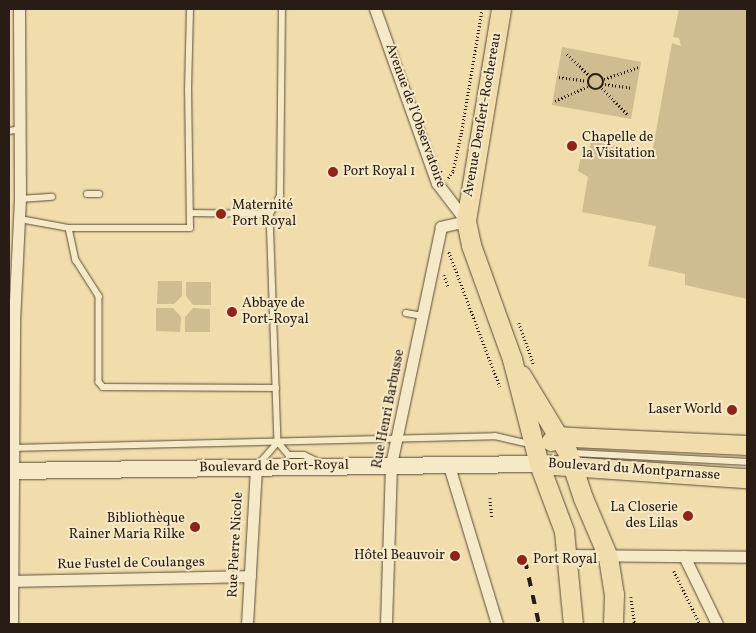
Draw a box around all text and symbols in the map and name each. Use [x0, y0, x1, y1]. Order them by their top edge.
street label: Avenue Denfert-Rochereau [460, 32, 506, 198]
street label: Avenue de l'Observatoire [381, 42, 449, 190]
place label: Chapelle de la Visitation [582, 130, 656, 162]
marker: Chapelle de la Visitation [566, 140, 578, 152]
place label: Port Royal 1 [343, 164, 415, 180]
marker: Port Royal 1 [327, 166, 339, 178]
place label: Maternité Port Royal [232, 198, 296, 230]
marker: Maternité Port Royal [214, 207, 228, 221]
place label: Abbaye de Port-Royal [242, 296, 309, 328]
marker: Abbaye de Port-Royal [226, 306, 238, 318]
street label: Rue Henri Barbusse [369, 348, 409, 470]
place label: Laser World [648, 402, 722, 418]
marker: Laser World [726, 404, 738, 416]
street label: Boulevard du Montparnasse [547, 456, 721, 484]
street label: Boulevard de Port-Royal [199, 457, 349, 477]
street label: Rue Pierre Nicole [225, 492, 247, 598]
place label: La Closerie des Lilas [610, 500, 678, 532]
marker: La Closerie des Lilas [682, 510, 694, 522]
place label: Bibliothèque Rainer Maria Rilke [69, 511, 185, 544]
marker: Bibliothèque Rainer Maria Rilke [189, 521, 201, 533]
place label: Hôtel Beauvoir [354, 548, 445, 564]
marker: Hôtel Beauvoir [449, 550, 461, 562]
place label: Port Royal [533, 552, 597, 568]
marker: Port Royal [515, 553, 529, 567]
street label: Rue Fustel de Coulanges [57, 554, 205, 574]

